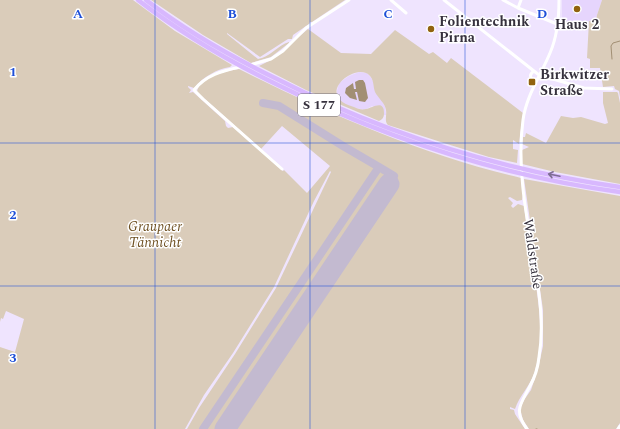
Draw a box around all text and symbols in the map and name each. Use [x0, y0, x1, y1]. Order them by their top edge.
text: A [73, 4, 83, 24]
text: B [227, 4, 237, 24]
text: C [383, 4, 393, 24]
text: D [537, 4, 547, 24]
marker: Haus 2 [572, 4, 582, 14]
place label: Folientechnik Pirna [439, 11, 530, 48]
place label: Haus 2 [555, 14, 599, 35]
marker: Folientechnik Pirna [426, 24, 436, 34]
text: 1 [9, 62, 17, 82]
place label: Birkwitzer Straße [540, 64, 609, 101]
marker: Birkwitzer Straße [527, 77, 537, 87]
road number: S 177 [298, 94, 340, 116]
one-way arrow [548, 171, 561, 179]
text: 2 [9, 205, 17, 225]
park label: Graupaer Tännicht [128, 216, 182, 253]
street label: Waldstraße [518, 217, 548, 291]
text: 3 [9, 348, 17, 368]

